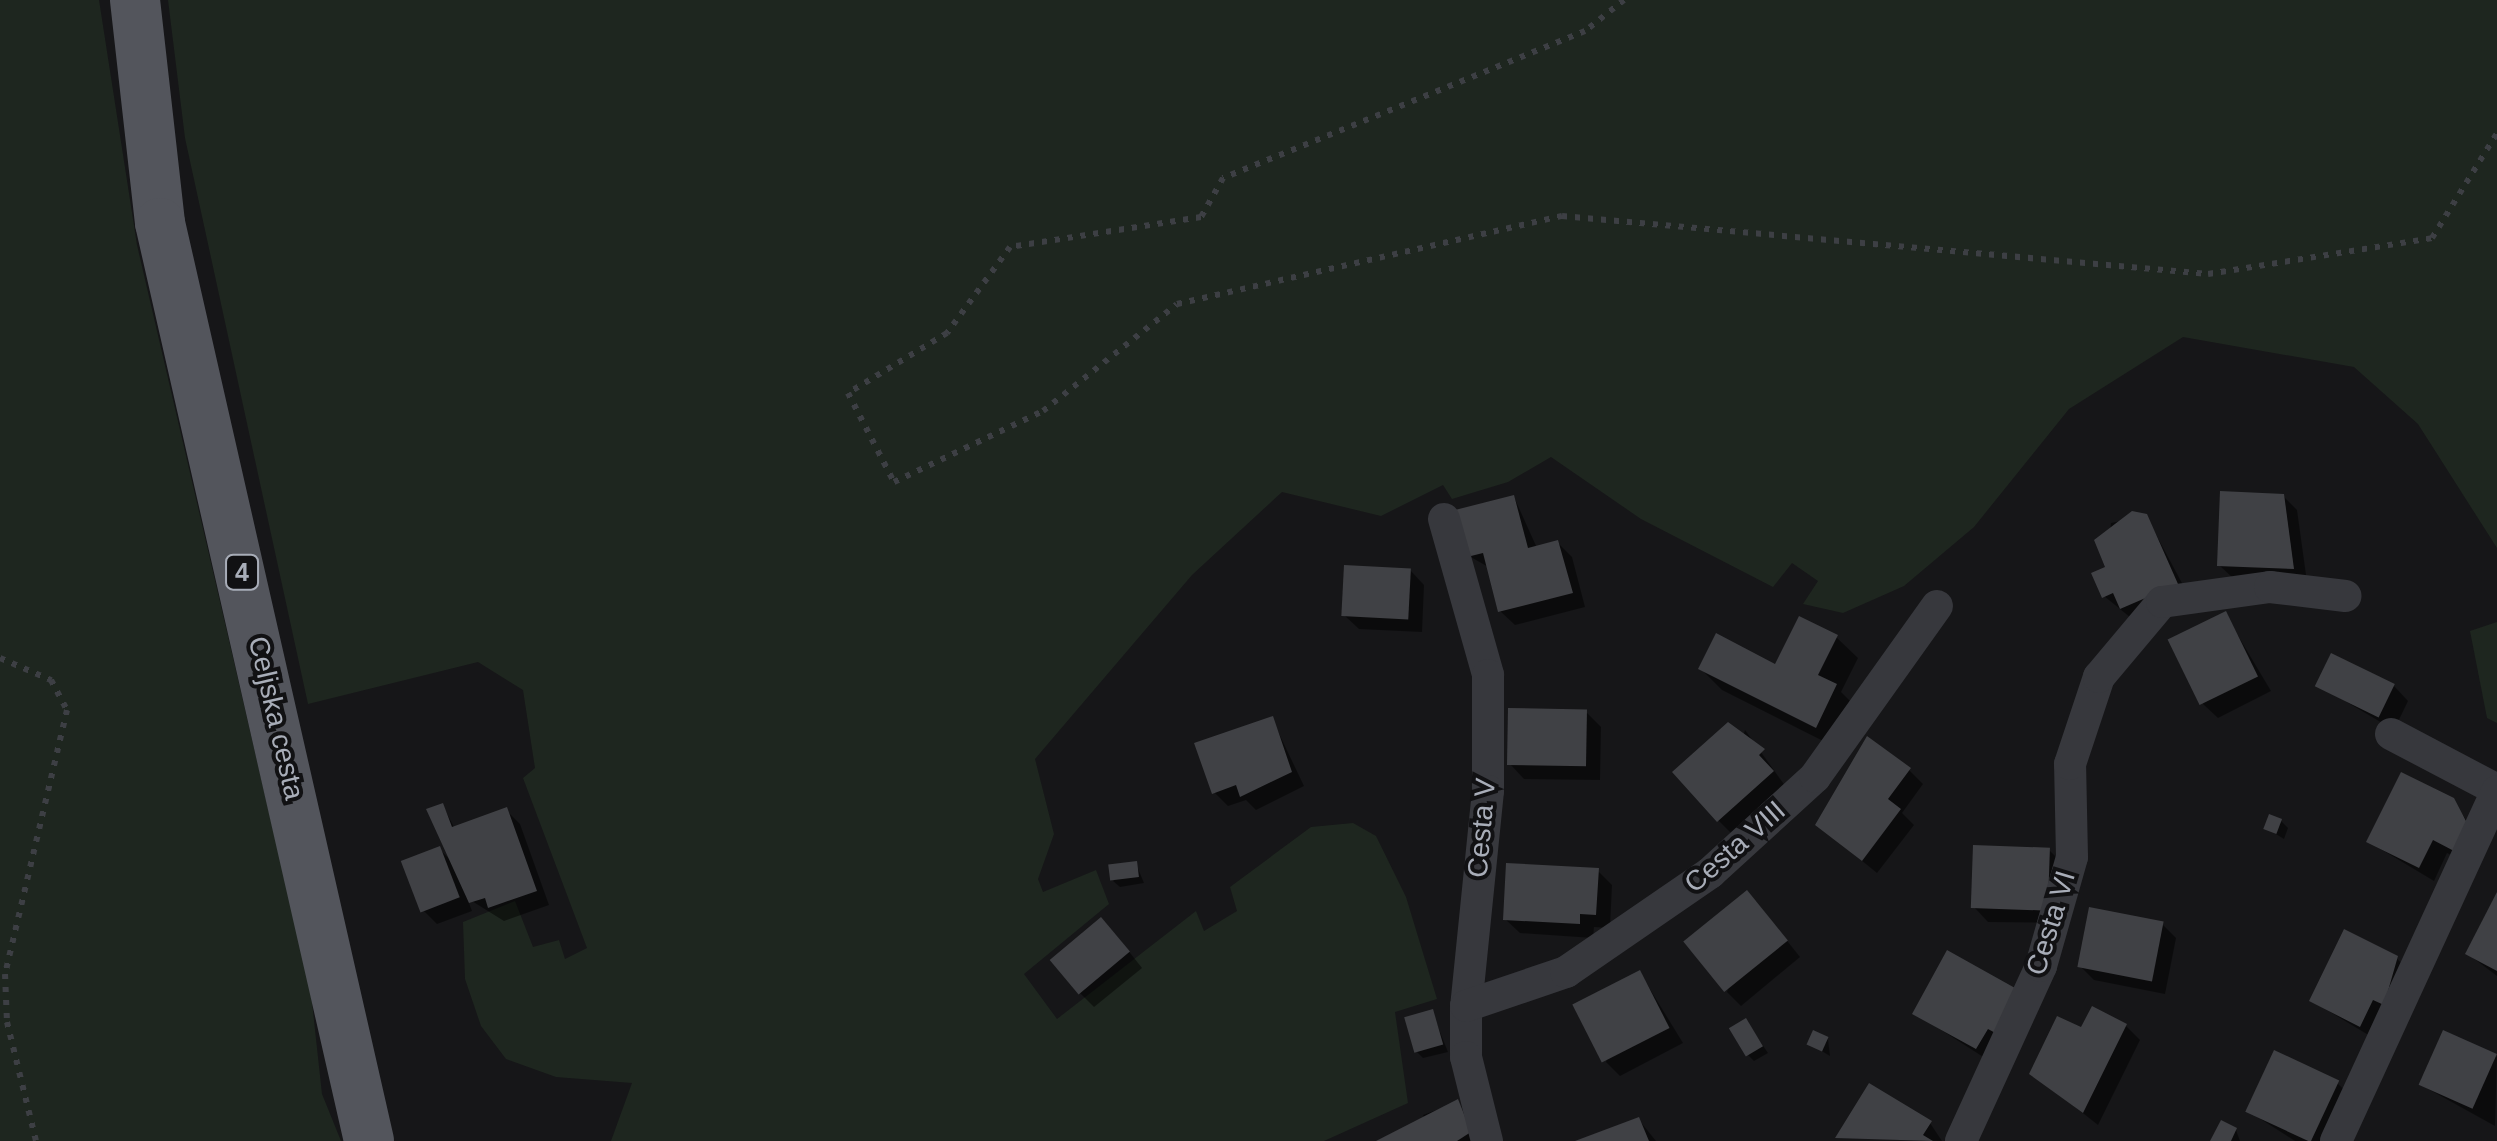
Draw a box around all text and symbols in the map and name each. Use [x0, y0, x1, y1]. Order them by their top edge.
road number: 4 [224, 552, 260, 592]
street label: Celjska cesta [241, 633, 311, 803]
street label: Cesta V [1461, 777, 1503, 879]
street label: Cesta VIII [1678, 794, 1792, 900]
street label: Cesta VI [2019, 867, 2083, 979]

